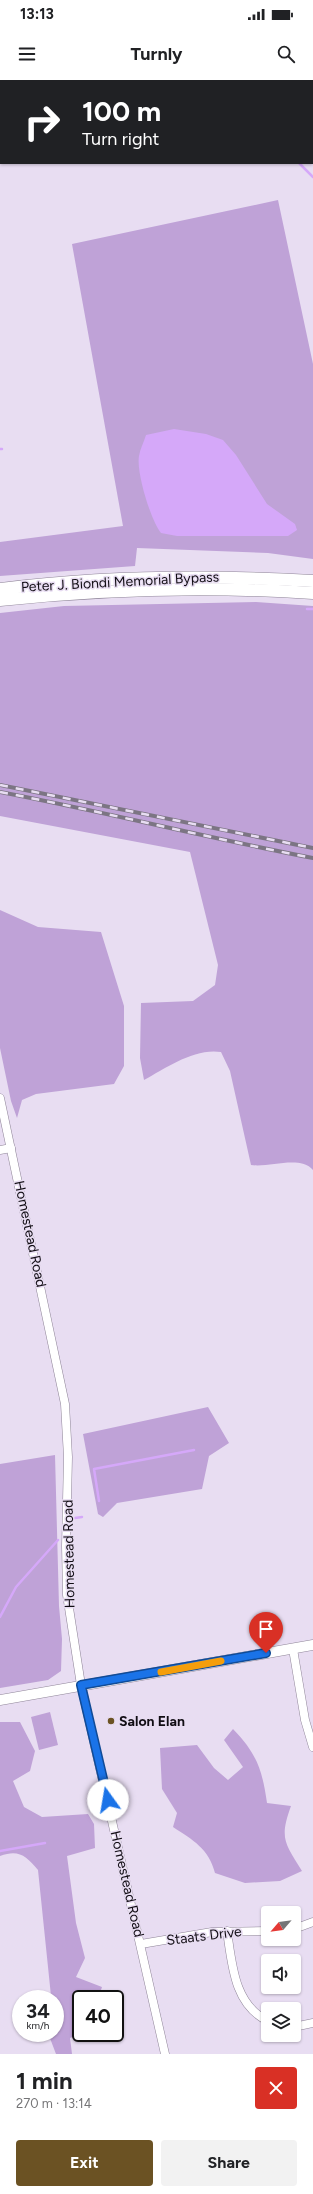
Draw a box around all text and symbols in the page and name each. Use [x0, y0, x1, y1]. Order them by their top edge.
text: 13:13 [20, 5, 54, 23]
icon: menu [16, 43, 38, 65]
text: Turnly [131, 43, 182, 65]
icon: search [275, 43, 297, 65]
text: 100 m [82, 94, 161, 128]
icon: right [16, 96, 68, 148]
text: Turn right [82, 128, 159, 150]
street label: Peter J. Biondi Memorial Bypass [20, 568, 220, 596]
street label: Homestead Road [10, 1179, 50, 1289]
street label: Homestead Road [60, 1500, 78, 1608]
pin [249, 1612, 283, 1653]
icon: arrive [255, 1618, 277, 1640]
place label: Salon Elan [119, 1713, 185, 1730]
marker: Salon Elan [106, 1716, 116, 1726]
position arrow [87, 1779, 129, 1821]
street label: Homestead Road [106, 1829, 148, 1939]
north arrow [261, 1906, 301, 1946]
map controls [261, 1906, 301, 2042]
street label: Staats Drive [165, 1923, 243, 1949]
button: sound [261, 1954, 301, 1994]
speed limit sign: 40 [72, 1990, 124, 2042]
text: 34 [26, 1999, 50, 2023]
button: layers [261, 2002, 301, 2042]
text: km/h [27, 2019, 49, 2032]
text: 1 min [16, 2066, 73, 2095]
button: close [255, 2067, 297, 2109]
text: 270 m · 13:14 [16, 2096, 92, 2111]
button: Exit [16, 2140, 153, 2186]
button: Share [161, 2140, 297, 2186]

